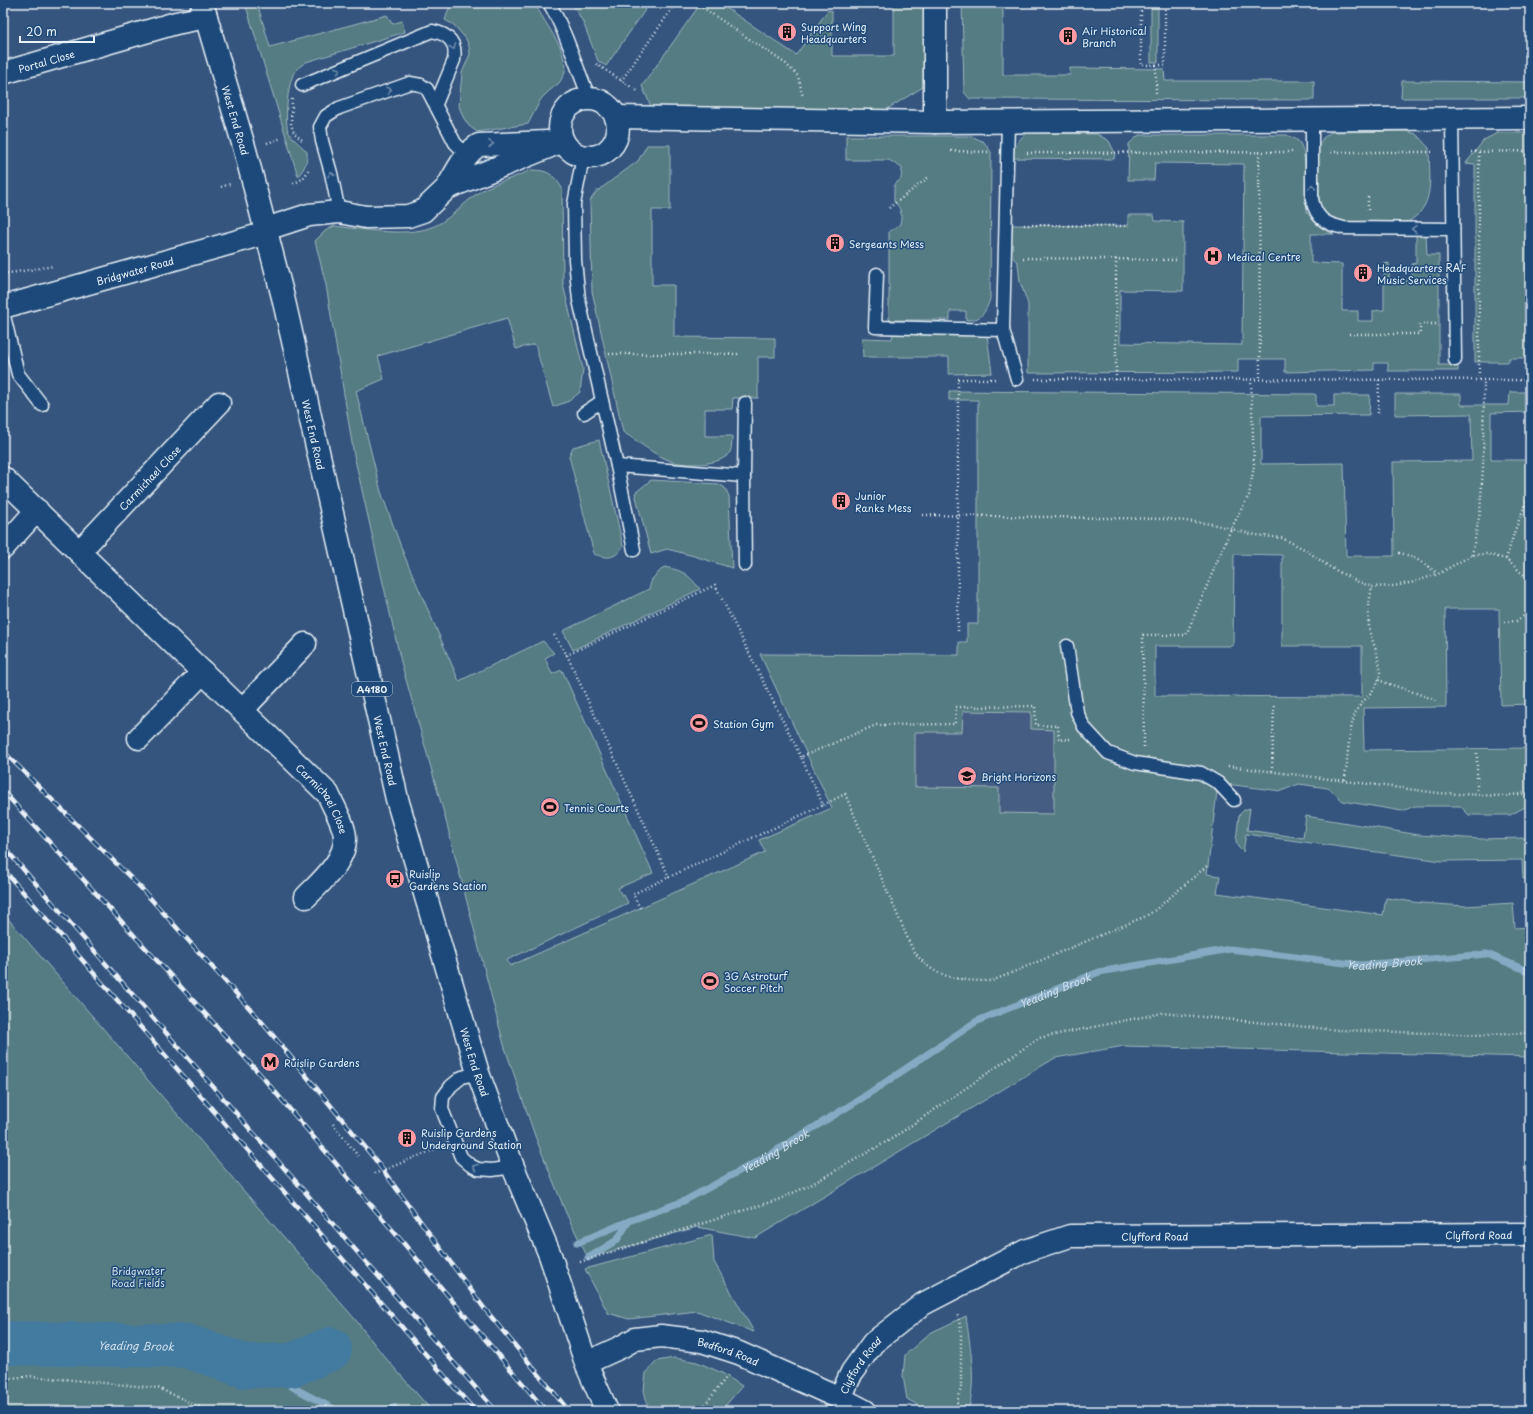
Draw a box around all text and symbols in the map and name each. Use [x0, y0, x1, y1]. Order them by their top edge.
scale bar [20, 18, 94, 44]
place label: Support Wing Headquarters [801, 19, 867, 46]
building icon: Support Wing Headquarters [776, 21, 798, 43]
text: 20 m [26, 22, 57, 40]
place label: Air Historical Branch [1082, 23, 1147, 50]
building icon: Air Historical Branch [1057, 25, 1079, 47]
one-way arrow [448, 43, 456, 50]
street label: Portal Close [16, 45, 76, 76]
one-way arrow [335, 67, 342, 75]
street label: West End Road [219, 84, 253, 157]
one-way arrow [386, 87, 393, 95]
one-way arrow [488, 140, 494, 149]
one-way arrow [327, 171, 335, 177]
one-way arrow [1308, 184, 1316, 190]
one-way arrow [1411, 225, 1417, 233]
building icon: Sergeants Mess [824, 232, 846, 254]
place label: Sergeants Mess [849, 236, 924, 251]
hospital icon: Medical Centre [1202, 245, 1224, 267]
place label: Medical Centre [1227, 249, 1301, 264]
street label: Bridgwater Road [94, 252, 176, 288]
place label: Headquarters RAF Music Services [1377, 260, 1466, 287]
building icon: Headquarters RAF Music Services [1352, 262, 1374, 284]
street label: West End Road [299, 398, 330, 471]
street label: Carmichael Close [115, 442, 183, 513]
place label: Junior Ranks Mess [855, 488, 912, 515]
building icon: Junior Ranks Mess [830, 490, 852, 512]
road number: A4180 [352, 682, 392, 696]
sports icon: Station Gym [688, 712, 710, 734]
street label: West End Road [371, 714, 401, 787]
place label: Station Gym [713, 716, 774, 731]
street label: Carmichael Close [293, 760, 352, 835]
school or university icon: Bright Horizons [956, 765, 978, 787]
place label: Bright Horizons [981, 769, 1056, 784]
sports icon: Tennis Courts [539, 796, 561, 818]
place label: Tennis Courts [564, 800, 629, 815]
place label: Ruislip Gardens Station [409, 866, 487, 893]
bus stop icon: Ruislip Gardens Station [384, 868, 406, 890]
water label: Yeading Brook [1346, 951, 1423, 974]
water label: Yeading Brook [1017, 967, 1094, 1012]
place label: 3G Astroturf Soccer Pitch [724, 968, 788, 995]
sports icon: 3G Astroturf Soccer Pitch [699, 970, 721, 992]
street label: West End Road [457, 1025, 494, 1099]
metro station icon: Ruislip Gardens [259, 1051, 281, 1073]
place label: Ruislip Gardens [284, 1055, 360, 1070]
water label: Yeading Brook [738, 1124, 813, 1177]
place label: Ruislip Gardens Underground Station [421, 1125, 522, 1152]
building icon: Ruislip Gardens Underground Station [396, 1127, 418, 1149]
one-way arrow [472, 1163, 479, 1171]
street label: Clyfford Road [1445, 1227, 1512, 1242]
street label: Clyfford Road [1121, 1228, 1188, 1243]
park label: Bridgwater Road Fields [111, 1263, 165, 1290]
street label: Clyfford Road [836, 1332, 884, 1396]
street label: Bedford Road [697, 1333, 762, 1369]
water label: Yeading Brook [98, 1336, 175, 1354]

